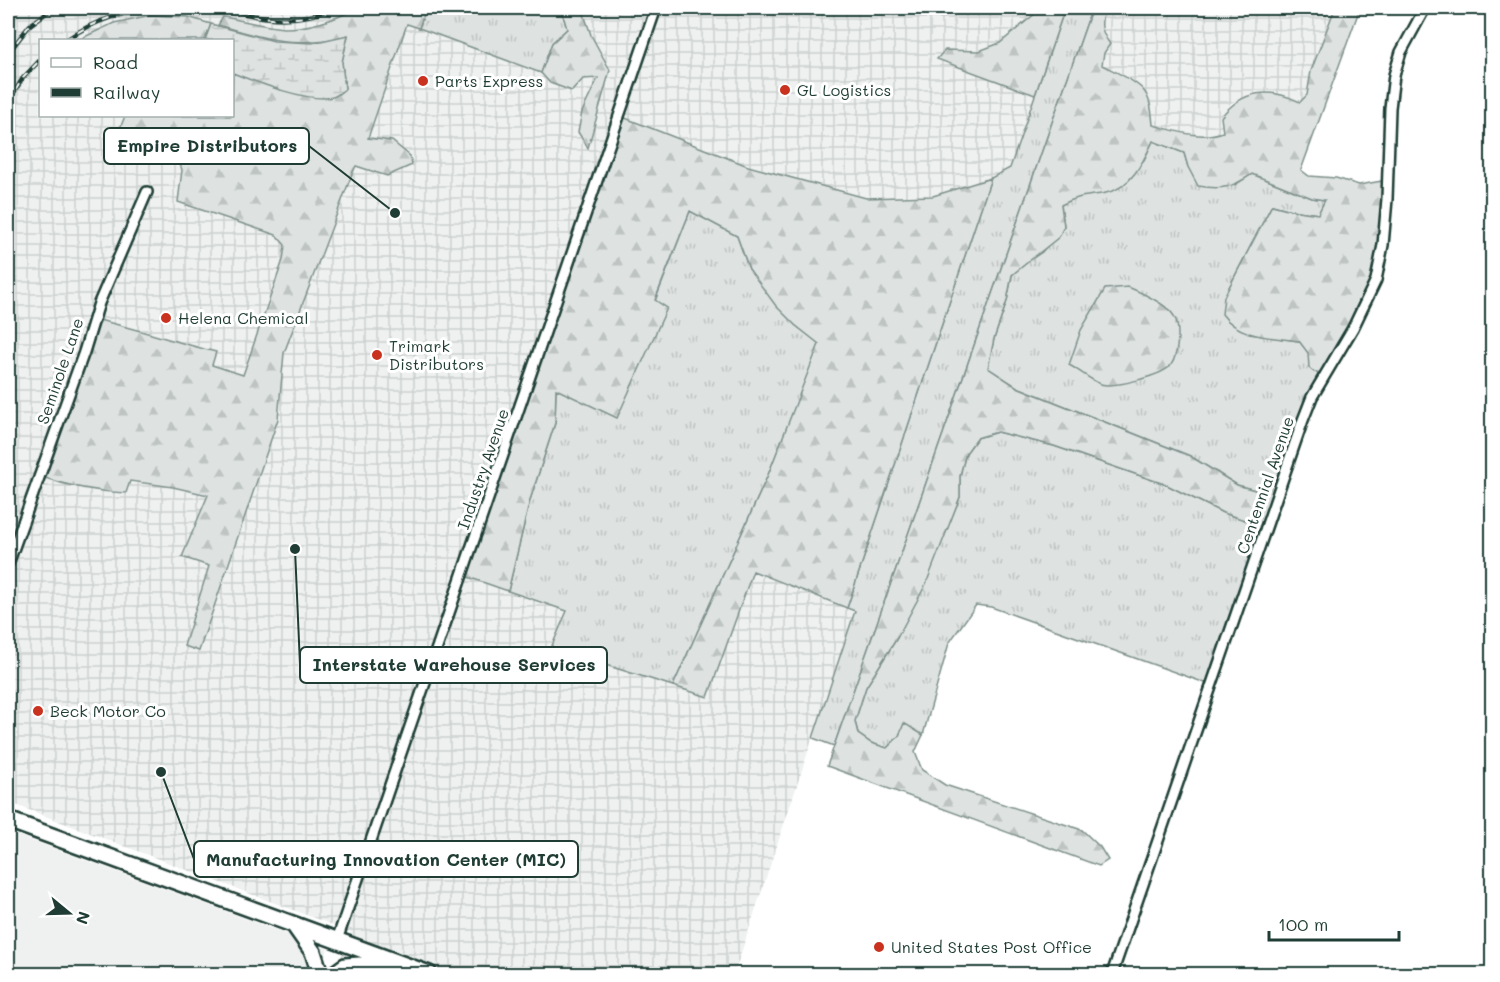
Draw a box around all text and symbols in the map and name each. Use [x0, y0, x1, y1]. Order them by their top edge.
legend [39, 39, 234, 117]
text: Road [93, 50, 138, 74]
place label: Parts Express [435, 70, 543, 91]
marker: Parts Express [416, 74, 430, 88]
place label: GL Logistics [797, 79, 891, 100]
text: Railway [93, 80, 160, 104]
marker: GL Logistics [778, 83, 792, 97]
callout: Empire Distributors [104, 128, 309, 164]
text: Empire Distributors [117, 133, 297, 157]
place label: Helena Chemical [178, 307, 309, 328]
marker: Helena Chemical [159, 311, 173, 325]
street label: Seminole Lane [32, 315, 88, 427]
place label: Trimark Distributors [389, 335, 484, 374]
marker: Trimark Distributors [370, 348, 384, 362]
street label: Industry Avenue [452, 406, 513, 532]
street label: Centennial Avenue [1231, 413, 1298, 556]
callout: Interstate Warehouse Services [300, 647, 607, 683]
text: Interstate Warehouse Services [312, 652, 596, 676]
place label: Beck Motor Co [50, 700, 166, 721]
marker: Beck Motor Co [31, 704, 45, 718]
callout: Manufacturing Innovation Center (MIC) [194, 841, 578, 877]
text: Manufacturing Innovation Center (MIC) [206, 847, 566, 871]
north arrow [39, 883, 99, 943]
scale bar [1269, 904, 1400, 942]
text: N [72, 909, 96, 927]
text: 100 m [1278, 912, 1328, 936]
place label: United States Post Office [891, 936, 1092, 957]
marker: United States Post Office [872, 940, 886, 954]

